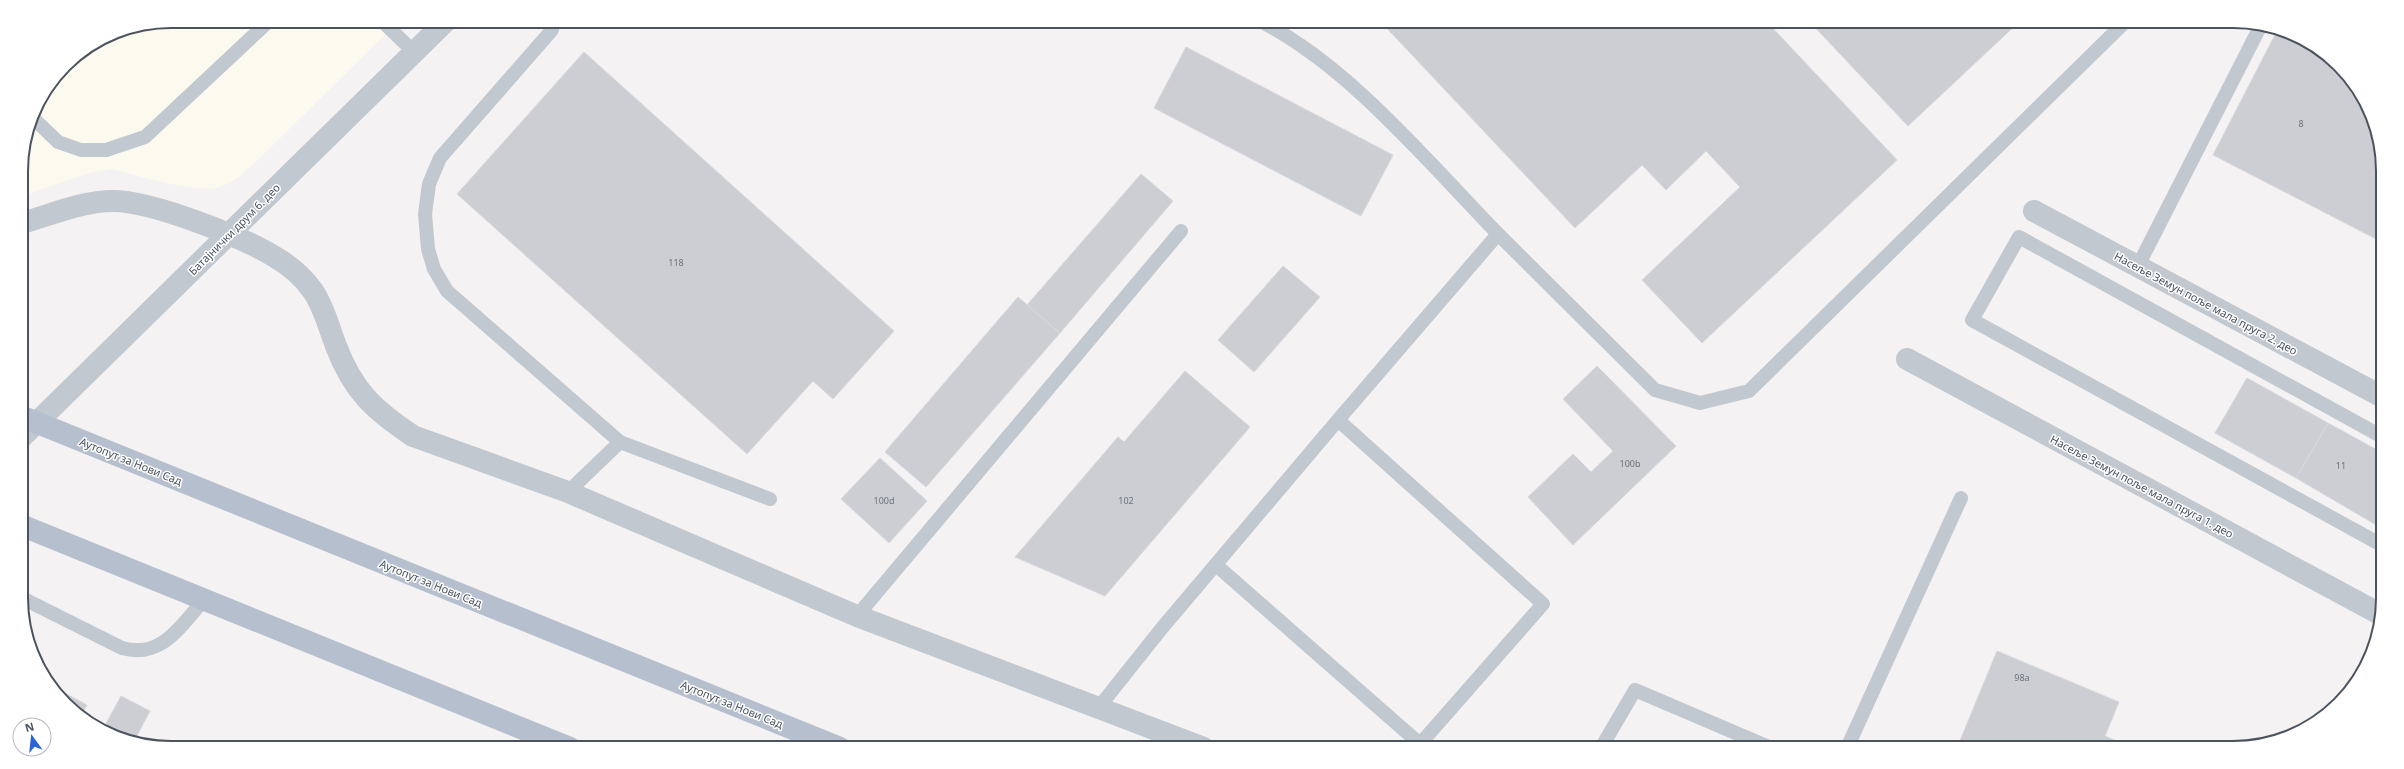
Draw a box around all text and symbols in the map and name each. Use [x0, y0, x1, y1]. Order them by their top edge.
house number: 8 [2298, 117, 2304, 130]
street label: Батајнички друм 6. део [185, 180, 283, 278]
street label: Насеље Земун поље мала пруга 2. део [2112, 248, 2300, 358]
house number: 118 [668, 256, 684, 269]
street label: Насеље Земун поље мала пруга 1. део [2048, 431, 2236, 541]
street label: Аутопут за Нови Сад [78, 434, 185, 488]
house number: 100b [1620, 457, 1641, 470]
house number: 11 [2336, 459, 2346, 472]
house number: 100d [874, 494, 894, 507]
house number: 102 [1118, 494, 1134, 507]
street label: Аутопут за Нови Сад [378, 556, 485, 610]
house number: 98a [2014, 671, 2030, 684]
street label: Аутопут за Нови Сад [679, 677, 786, 731]
north arrow [12, 717, 52, 757]
text: N [23, 718, 36, 735]

